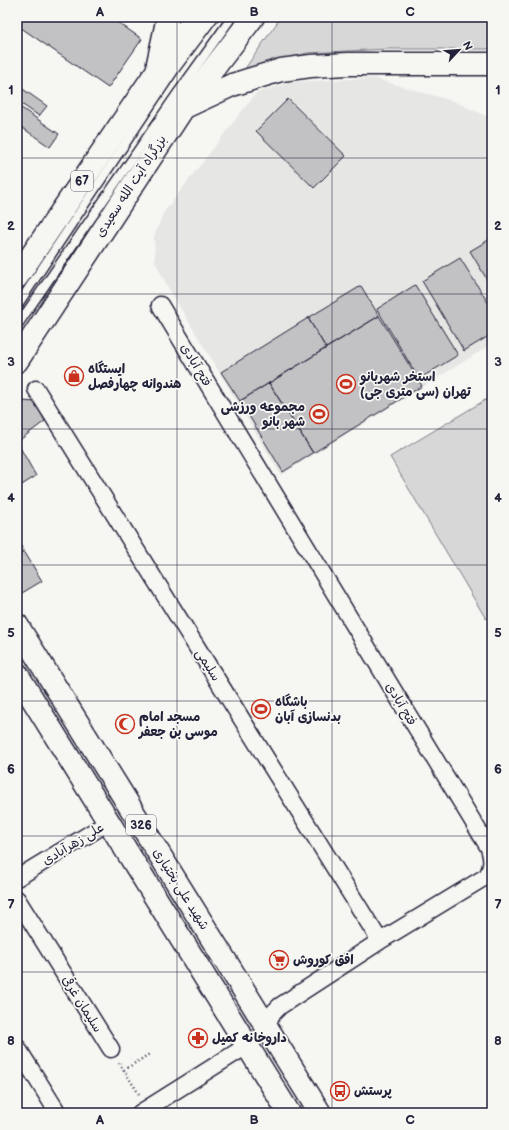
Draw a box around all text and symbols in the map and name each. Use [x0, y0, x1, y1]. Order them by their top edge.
text: A [95, 4, 104, 20]
text: B [249, 4, 259, 20]
text: C [405, 4, 415, 20]
north arrow [439, 30, 479, 70]
text: N [460, 39, 475, 52]
text: 1 [8, 82, 14, 98]
text: 1 [495, 82, 501, 98]
street label: بزرگراه آیت الله سعیدی [92, 132, 170, 240]
road number: 67 [71, 171, 93, 191]
text: 2 [7, 218, 15, 234]
text: 2 [494, 218, 502, 234]
street label: فتح آبادی [176, 341, 215, 390]
text: 3 [7, 354, 15, 370]
text: 3 [494, 354, 502, 370]
place label: ایستگاه هندوانه چهارفصل [88, 360, 181, 393]
shop icon: ایستگاه هندوانه چهارفصل [63, 365, 85, 387]
place label: استخر شهربانو تهران (سی متری جی) [359, 369, 472, 400]
sports icon: استخر شهربانو تهران (سی متری جی) [335, 373, 357, 395]
place label: مجموعه ورزشی شهر بانو [221, 399, 305, 430]
sports icon: مجموعه ورزشی شهر بانو [308, 403, 330, 425]
text: 4 [7, 490, 15, 506]
text: 4 [494, 490, 502, 506]
text: 5 [7, 625, 15, 641]
text: 5 [494, 625, 502, 641]
street label: سلیمی [191, 646, 224, 685]
street label: فتح آبادی [381, 680, 420, 729]
place label: باشگاه بدنسازی آبان [275, 693, 341, 725]
sports icon: باشگاه بدنسازی آبان [250, 698, 272, 720]
place label: مسجد امام موسی بن جعفر [137, 709, 218, 740]
mosque icon: مسجد امام موسی بن جعفر [114, 713, 136, 735]
text: 6 [7, 761, 15, 777]
text: 6 [494, 761, 502, 777]
road number: 326 [126, 815, 156, 835]
street label: علی زهرآبادی [39, 819, 107, 870]
street label: شهید علی بختیاری [149, 845, 213, 934]
text: 7 [7, 897, 15, 913]
text: 7 [494, 897, 502, 913]
supermarket icon: افق کوروش [268, 949, 290, 971]
place label: افق کوروش [293, 952, 354, 968]
street label: سلیمان غرقی [58, 972, 107, 1035]
pharmacy icon: داروخانه کمیل [187, 1027, 209, 1049]
place label: داروخانه کمیل [212, 1030, 287, 1047]
text: 8 [7, 1033, 15, 1049]
text: 8 [494, 1033, 502, 1049]
bus stop icon: پرستش [329, 1080, 351, 1102]
place label: پرستش [354, 1083, 392, 1099]
text: A [95, 1112, 104, 1128]
text: B [249, 1112, 259, 1128]
text: C [405, 1112, 415, 1128]

